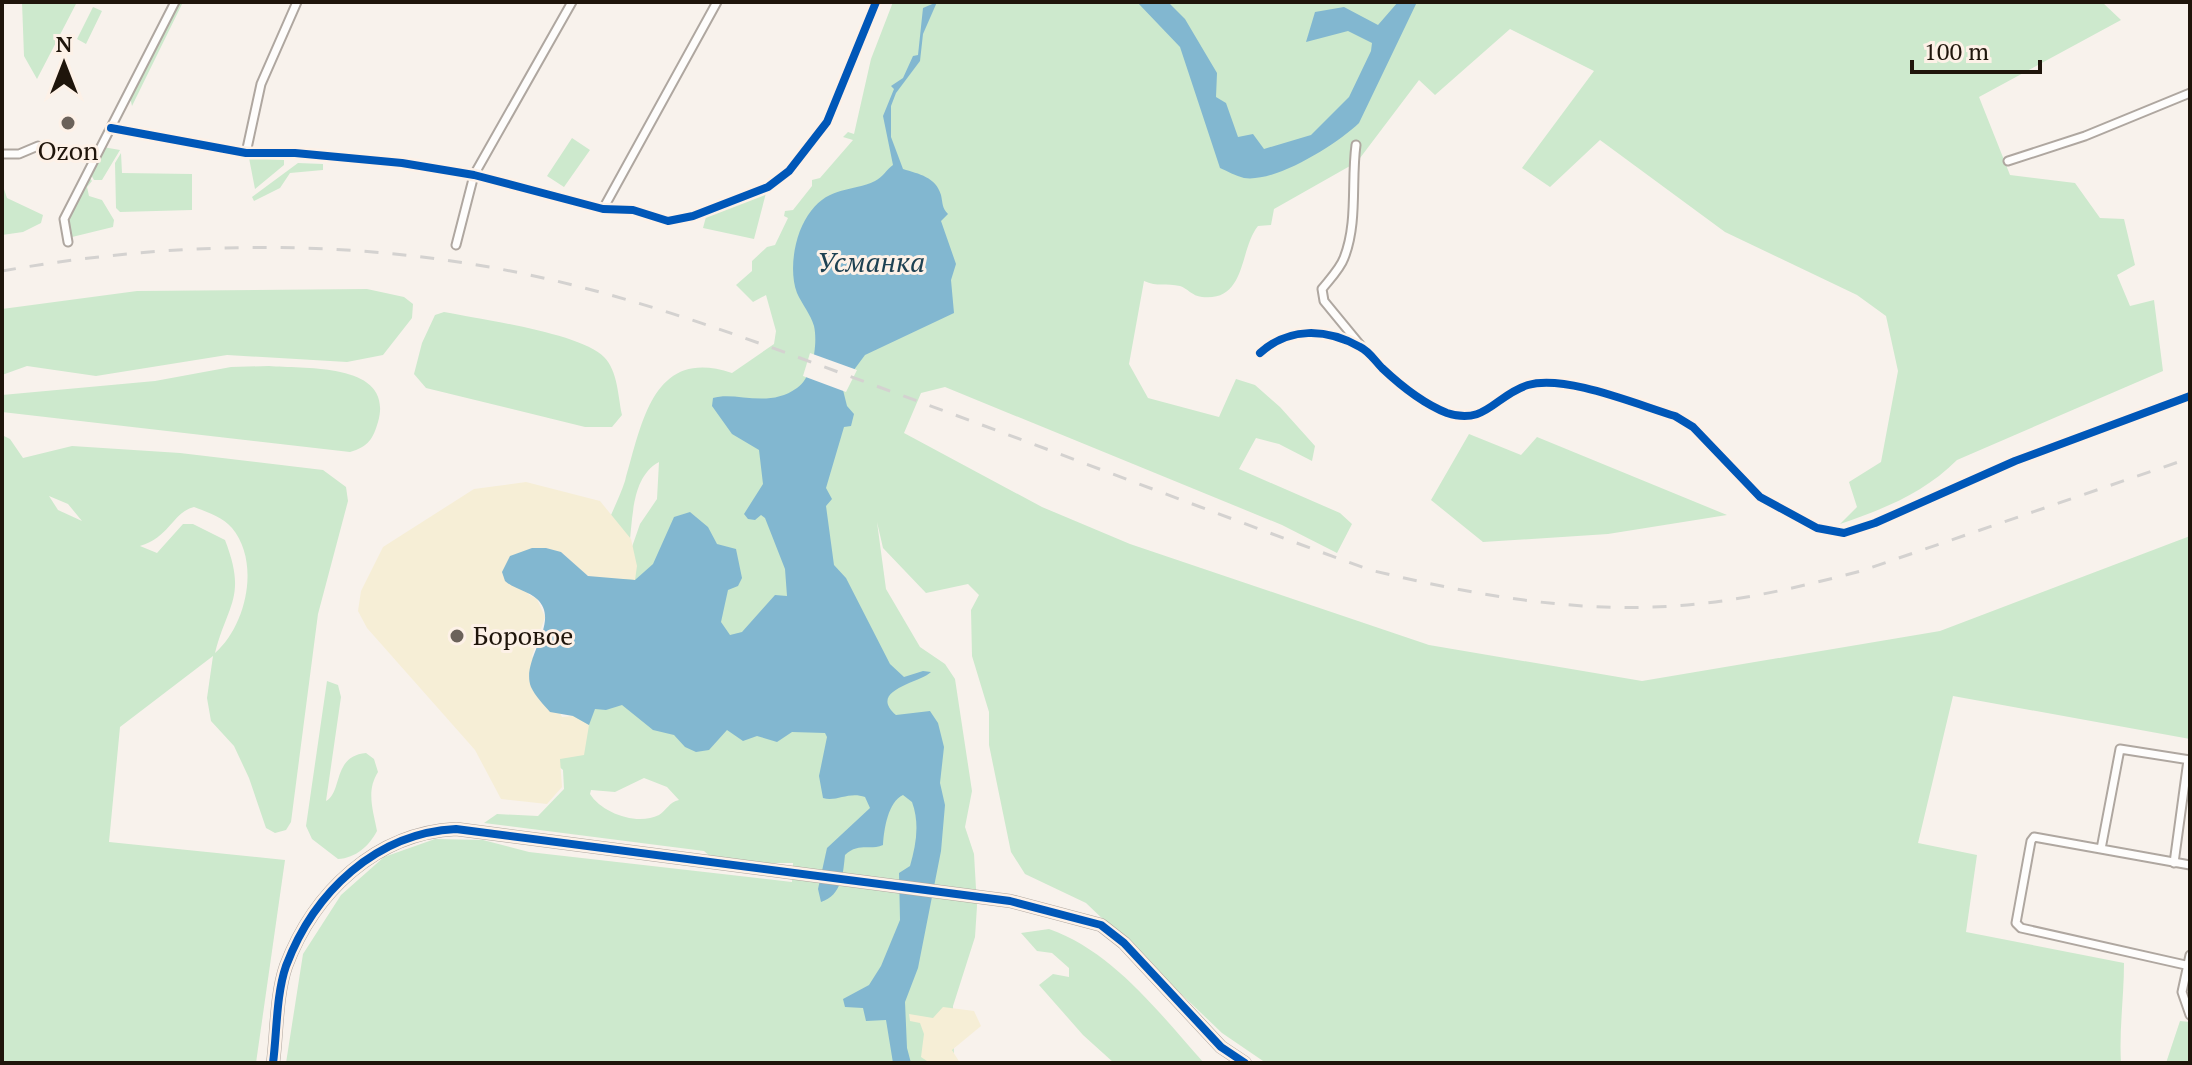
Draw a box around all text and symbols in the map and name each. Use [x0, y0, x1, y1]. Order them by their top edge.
north arrow [24, 24, 104, 104]
scale bar [1912, 24, 2040, 74]
text: N [56, 29, 73, 58]
text: 100 m [1924, 35, 1989, 67]
marker: Ozon [59, 114, 77, 132]
place label: Ozon [38, 133, 98, 167]
water label: Усманка [817, 243, 925, 280]
place label: Боровое [473, 618, 573, 652]
marker: Боровое [448, 627, 466, 645]

